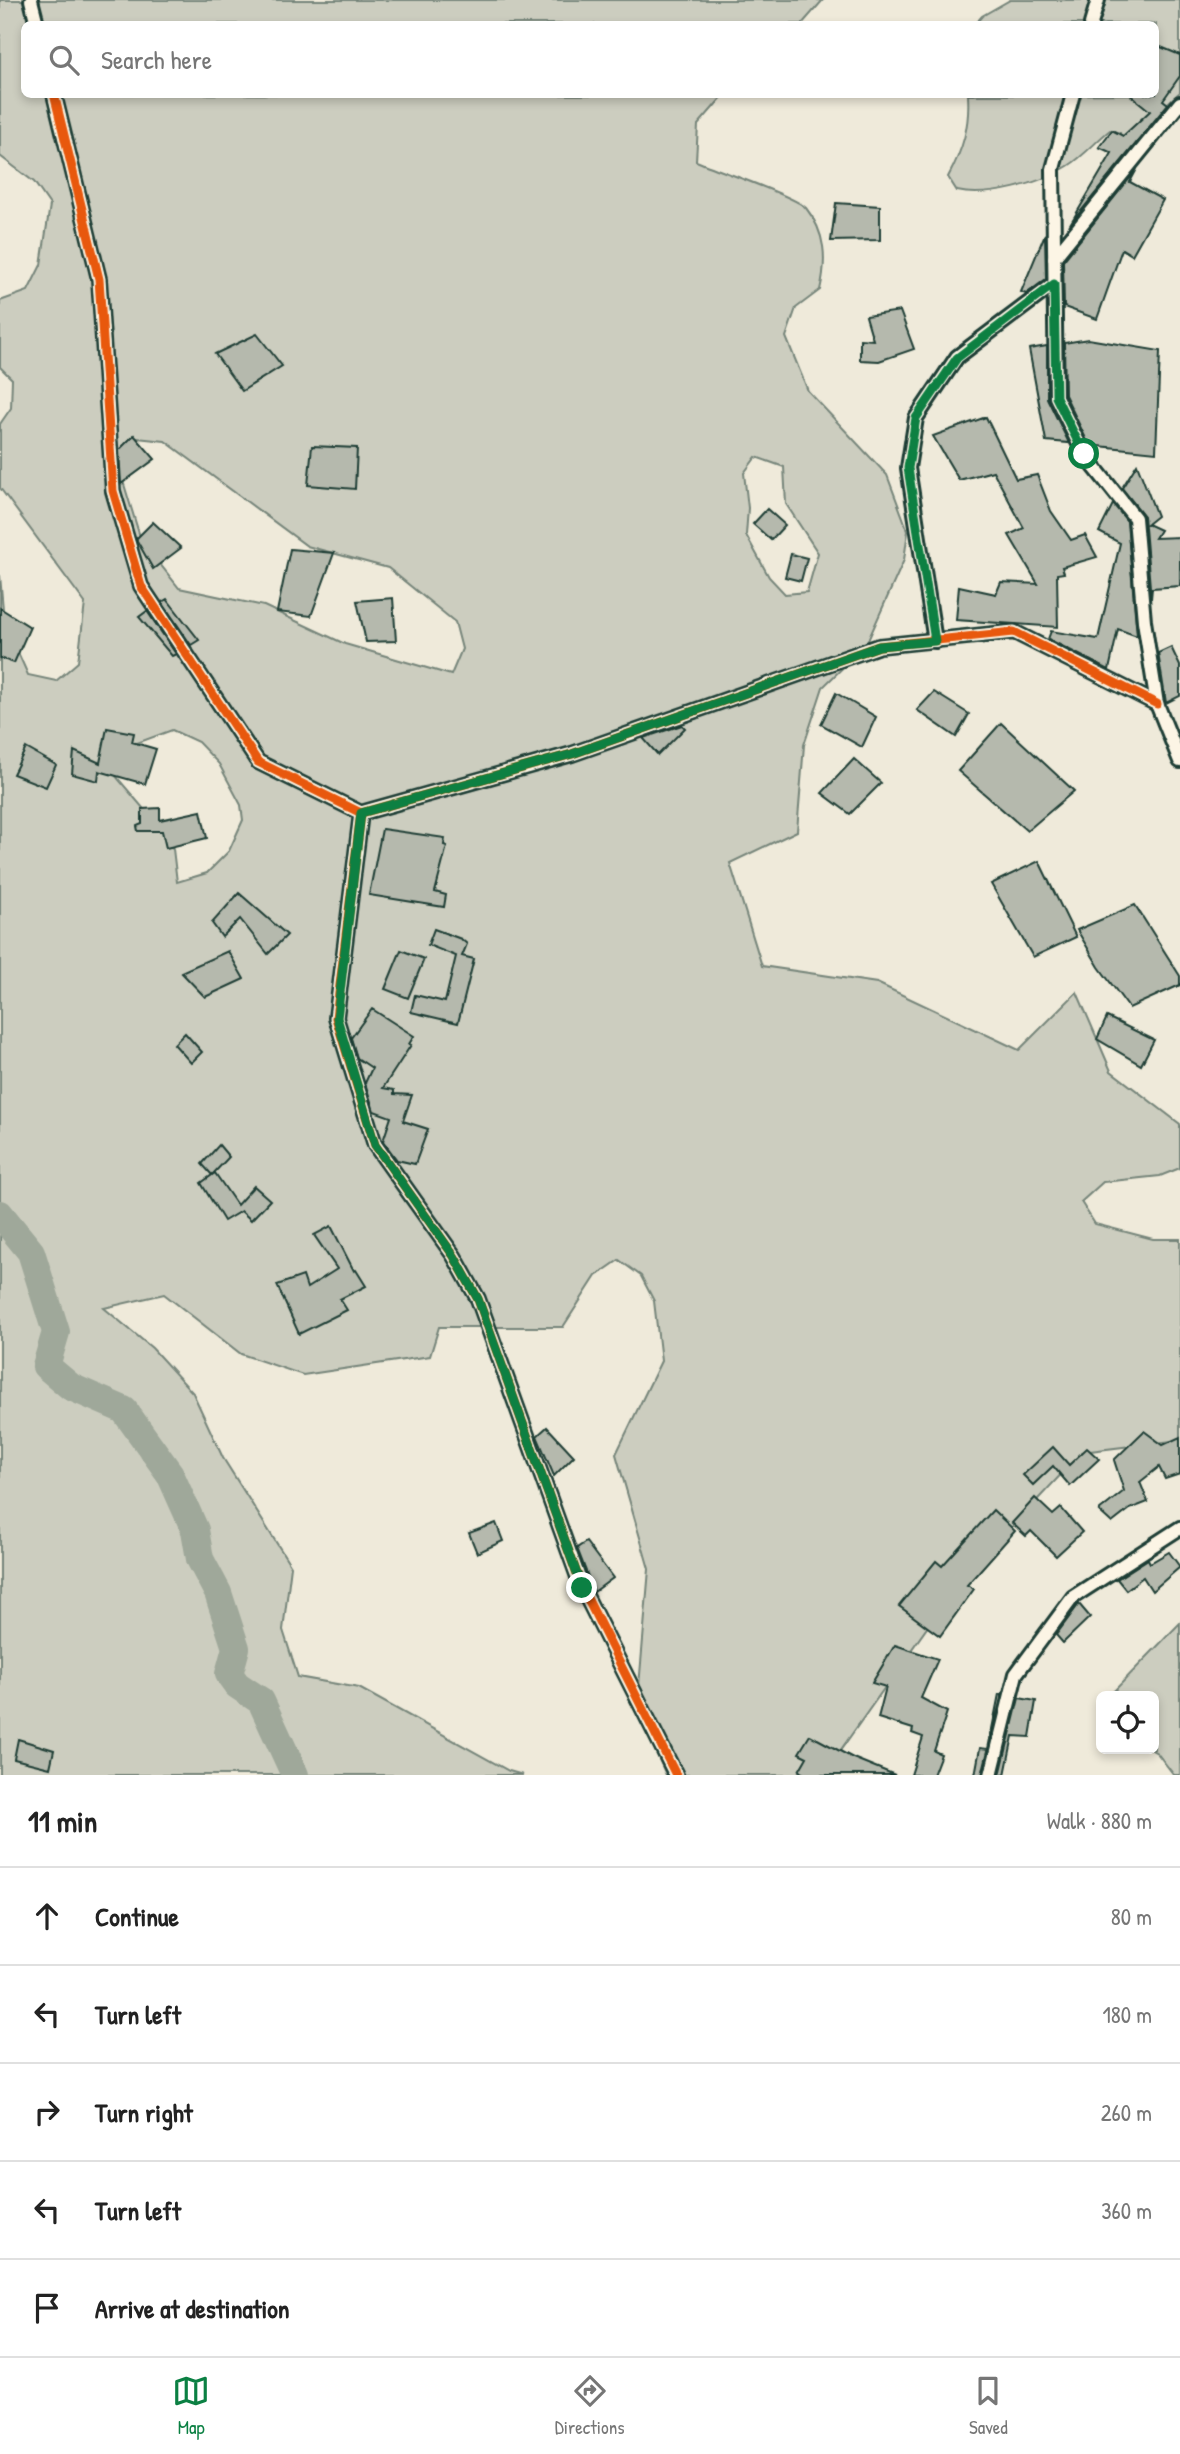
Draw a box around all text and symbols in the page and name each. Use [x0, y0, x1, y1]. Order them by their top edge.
search box [21, 21, 1159, 98]
icon: search [45, 41, 83, 79]
text: Search here [101, 42, 212, 77]
route start [1068, 438, 1099, 469]
route end [566, 1572, 597, 1603]
map controls [1096, 1691, 1159, 1754]
button: locate [1096, 1691, 1159, 1754]
text: 11 min [28, 1801, 97, 1841]
text: Walk · 880 m [1047, 1805, 1152, 1836]
icon: ahead [28, 1897, 66, 1935]
text: Continue [95, 1899, 179, 1934]
text: 80 m [1111, 1901, 1152, 1932]
icon: left [28, 1995, 66, 2033]
text: Turn left [95, 1997, 181, 2032]
text: 180 m [1102, 1999, 1152, 2030]
icon: right [28, 2093, 66, 2131]
text: Turn right [95, 2095, 193, 2130]
text: 260 m [1101, 2097, 1152, 2128]
icon: left [28, 2191, 66, 2229]
text: Turn left [95, 2193, 181, 2228]
text: 360 m [1101, 2195, 1152, 2226]
icon: arrive [28, 2289, 66, 2327]
text: Arrive at destination [95, 2291, 290, 2326]
tab: Map [172, 2372, 210, 2440]
tab: Directions [555, 2372, 625, 2440]
tab: Saved [969, 2372, 1008, 2440]

